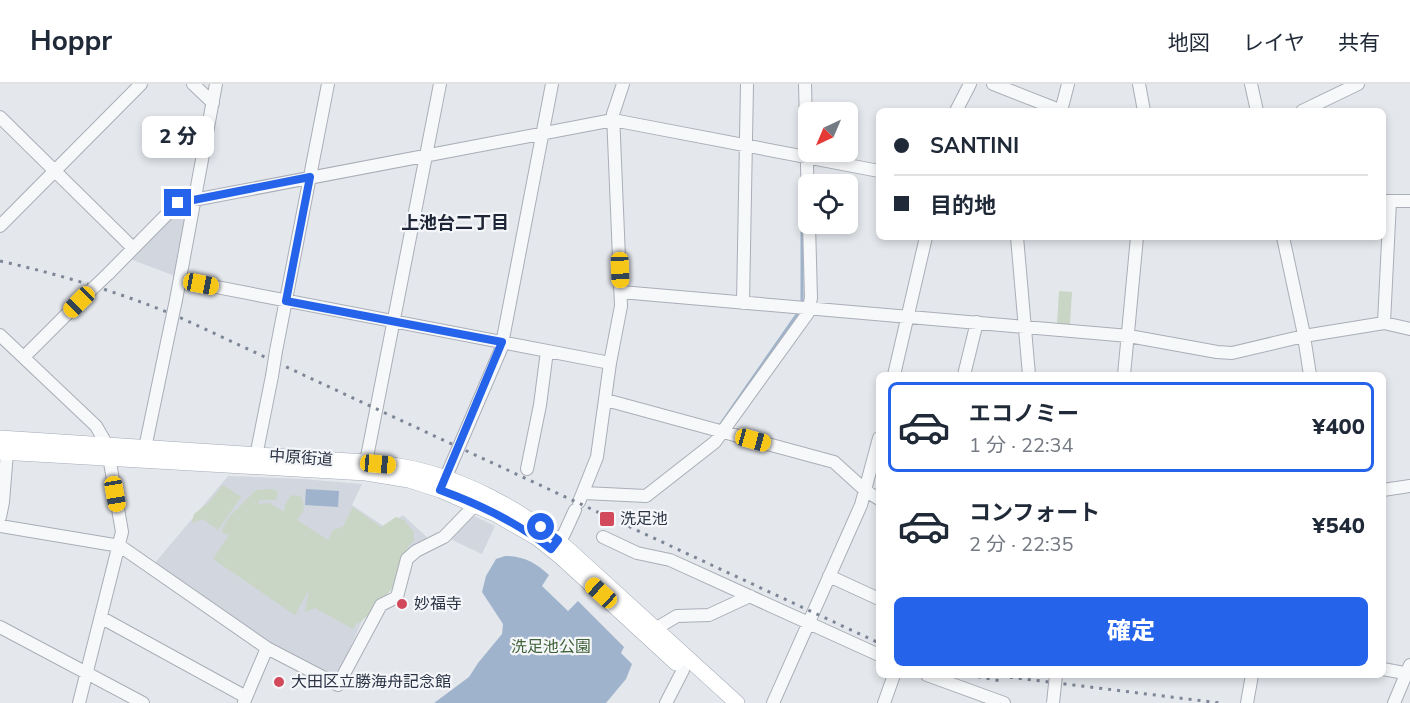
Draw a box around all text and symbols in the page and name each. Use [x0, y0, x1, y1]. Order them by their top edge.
text: Hoppr [30, 22, 112, 60]
text: 地図 [1168, 29, 1210, 57]
text: レイヤ [1243, 29, 1305, 57]
text: 共有 [1338, 29, 1380, 57]
north arrow [798, 102, 858, 162]
map controls [798, 102, 858, 234]
callout: 2 分 [142, 116, 214, 158]
text: 2 分 [159, 123, 197, 150]
text: SANTINI [930, 131, 1019, 161]
button: locate [798, 174, 858, 234]
route end [164, 189, 191, 216]
text: 目的地 [930, 191, 996, 221]
district label: 上池台二丁目 [401, 211, 509, 235]
car [610, 252, 630, 288]
car [182, 272, 220, 296]
car [60, 283, 98, 321]
text: エコノミー [969, 399, 1079, 429]
icon: car [897, 400, 951, 454]
text: ¥400 [1312, 412, 1365, 442]
car [733, 427, 773, 453]
text: 1 分 · 22:34 [969, 432, 1074, 459]
street label: 中原街道 [268, 445, 334, 471]
car [359, 453, 397, 475]
car [103, 475, 127, 513]
text: コンフォート [969, 498, 1100, 528]
icon: car [897, 499, 951, 553]
place label: 洗足池 [620, 508, 668, 530]
marker: 洗足池 [598, 510, 616, 528]
text: ¥540 [1312, 511, 1365, 541]
route start [527, 513, 554, 540]
text: 2 分 · 22:35 [969, 531, 1074, 558]
car [582, 574, 620, 612]
place label: 妙福寺 [414, 593, 462, 615]
marker: 妙福寺 [395, 597, 409, 611]
button: 確定 [894, 597, 1368, 666]
park label: 洗足池公園 [511, 636, 591, 658]
place label: 大田区立勝海舟記念館 [291, 671, 451, 693]
marker: 大田区立勝海舟記念館 [272, 675, 286, 689]

